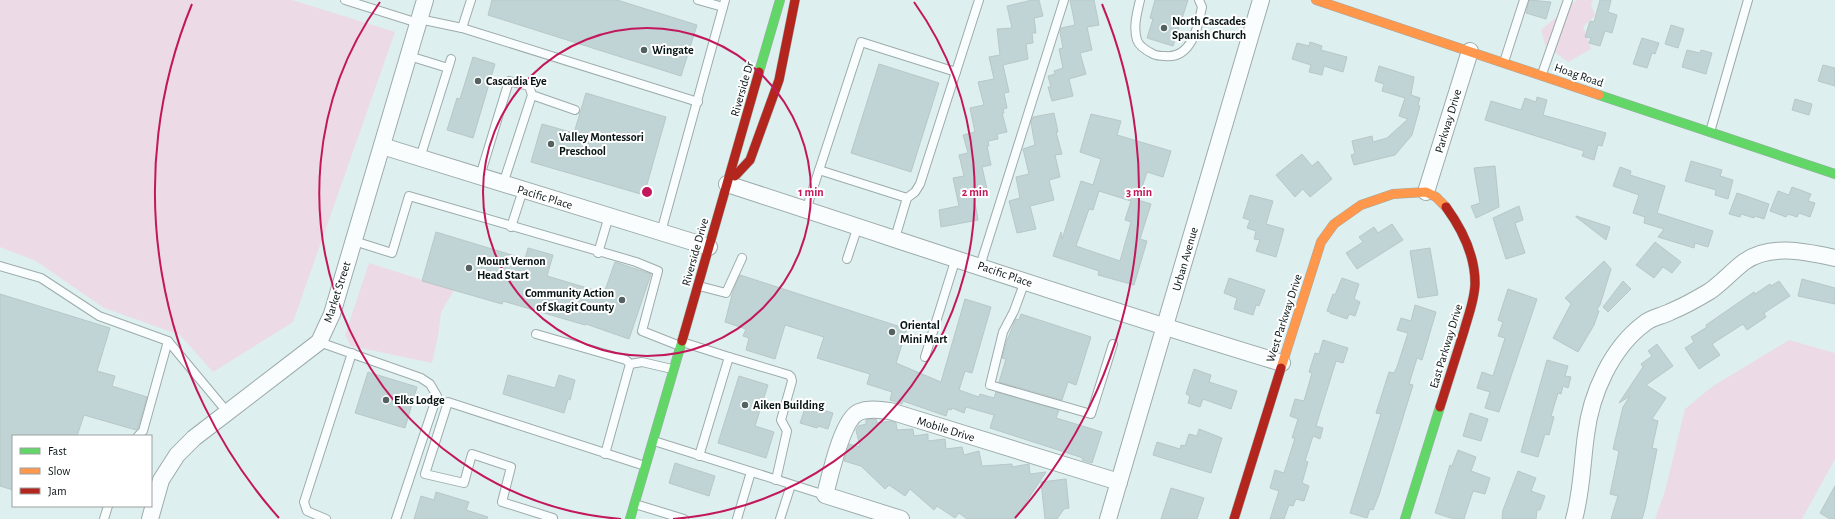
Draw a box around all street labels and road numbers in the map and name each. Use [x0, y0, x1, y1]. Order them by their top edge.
street label: Riverside Dr [728, 60, 756, 118]
street label: Hoag Road [1553, 61, 1605, 89]
street label: Parkway Drive [1433, 88, 1464, 155]
street label: Pacific Place [516, 183, 574, 211]
street label: Riverside Drive [680, 217, 710, 287]
street label: Urban Avenue [1170, 226, 1200, 292]
street label: Pacific Place [976, 259, 1034, 289]
street label: Market Street [321, 260, 353, 324]
street label: West Parkway Drive [1264, 272, 1305, 364]
street label: East Parkway Drive [1427, 302, 1465, 390]
street label: Mobile Drive [916, 415, 976, 443]

